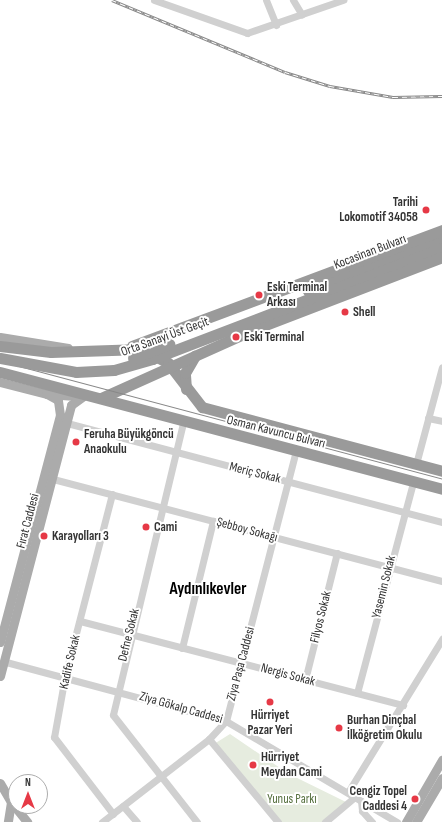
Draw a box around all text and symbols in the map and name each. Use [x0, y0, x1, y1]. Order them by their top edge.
place label: Tarihi Lokomotif 34058 [339, 195, 418, 226]
marker: Tarihi Lokomotif 34058 [421, 205, 431, 215]
street label: Kocasinan Bulvarı [332, 231, 408, 273]
place label: Eski Terminal Arkası [267, 280, 327, 311]
marker: Eski Terminal Arkası [254, 290, 264, 300]
place label: Shell [353, 304, 375, 320]
marker: Shell [340, 307, 350, 317]
street label: Orta Sanayi Üst Geçit [119, 314, 211, 360]
place label: Eski Terminal [244, 329, 304, 345]
marker: Eski Terminal [231, 332, 241, 342]
street label: Osman Kavuncu Bulvarı [225, 412, 327, 452]
place label: Feruha Büyükgöncü Anaokulu [84, 427, 174, 458]
marker: Feruha Büyükgöncü Anaokulu [71, 437, 81, 447]
street label: Meriç Sokak [228, 459, 282, 487]
street label: Fırat Caddesi [13, 492, 43, 550]
street label: Şebboy Sokağı [215, 514, 279, 546]
place label: Cami [154, 519, 177, 535]
marker: Cami [141, 522, 151, 532]
place label: Karayolları 3 [52, 528, 109, 544]
marker: Karayolları 3 [39, 531, 49, 541]
street label: Yasemin Sokak [369, 554, 399, 620]
district label: Aydınlıkevler [169, 580, 247, 600]
street label: Filyos Sokak [307, 589, 335, 645]
street label: Defne Sokak [115, 607, 143, 663]
street label: Ziya Paşa Caddesi [224, 625, 258, 703]
street label: Kadife Sokak [56, 633, 84, 691]
street label: Nergis Sokak [259, 660, 317, 690]
street label: Ziya Gökalp Caddesi [138, 689, 224, 727]
marker: Hürriyet Pazar Yeri [265, 697, 275, 707]
place label: Hürriyet Pazar Yeri [248, 708, 292, 739]
place label: Burhan Dinçbal İlköğretim Okulu [347, 713, 422, 744]
marker: Burhan Dinçbal İlköğretim Okulu [334, 723, 344, 733]
place label: Hürriyet Meydan Cami [261, 750, 322, 781]
marker: Hürriyet Meydan Cami [248, 760, 258, 770]
north arrow [8, 774, 48, 814]
text: N [25, 776, 31, 789]
place label: Cengiz Topel Caddesi 4 [350, 784, 407, 815]
park label: Yunus Parkı [267, 791, 317, 807]
marker: Cengiz Topel Caddesi 4 [410, 794, 420, 804]

